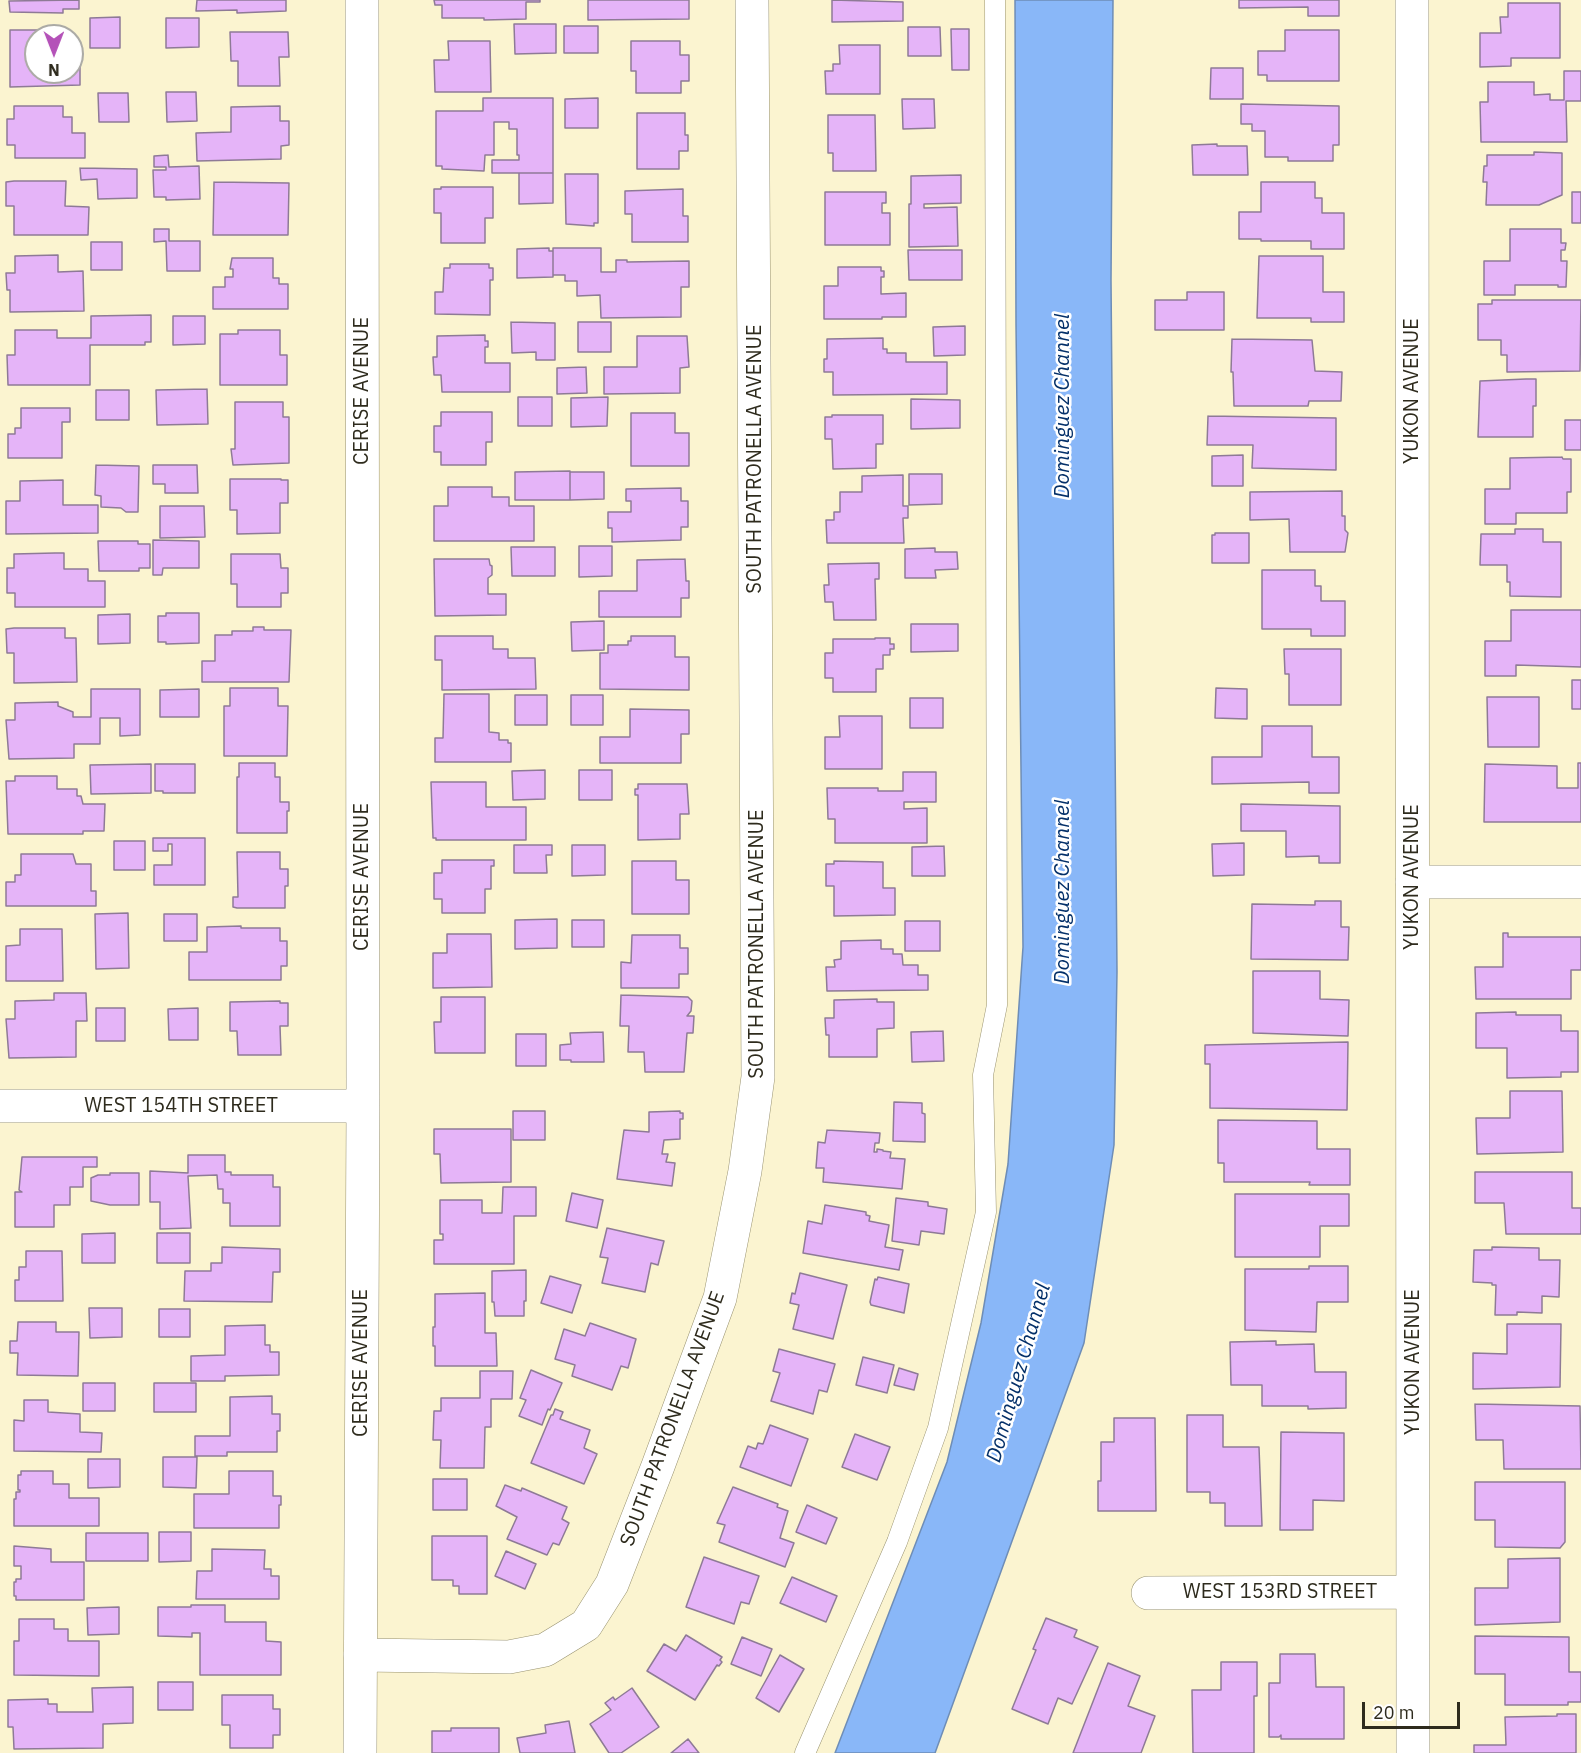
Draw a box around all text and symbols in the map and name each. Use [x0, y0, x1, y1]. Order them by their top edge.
north arrow [24, 24, 84, 84]
text: N [48, 60, 60, 80]
water label: Dominguez Channel [1050, 314, 1076, 498]
street label: CERISE AVENUE [350, 317, 374, 465]
street label: YUKON AVENUE [1400, 318, 1424, 464]
street label: SOUTH PATRONELLA AVENUE [743, 324, 767, 594]
water label: Dominguez Channel [1050, 800, 1076, 984]
street label: CERISE AVENUE [350, 803, 374, 951]
street label: YUKON AVENUE [1400, 804, 1424, 950]
street label: SOUTH PATRONELLA AVENUE [745, 809, 769, 1079]
street label: WEST 154TH STREET [84, 1094, 278, 1118]
water label: Dominguez Channel [981, 1281, 1057, 1465]
street label: SOUTH PATRONELLA AVENUE [616, 1288, 730, 1550]
street label: CERISE AVENUE [349, 1289, 373, 1437]
street label: YUKON AVENUE [1401, 1289, 1425, 1435]
street label: WEST 153RD STREET [1183, 1580, 1377, 1604]
scale bar [1365, 1690, 1462, 1728]
text: 20 m [1373, 1701, 1415, 1724]

